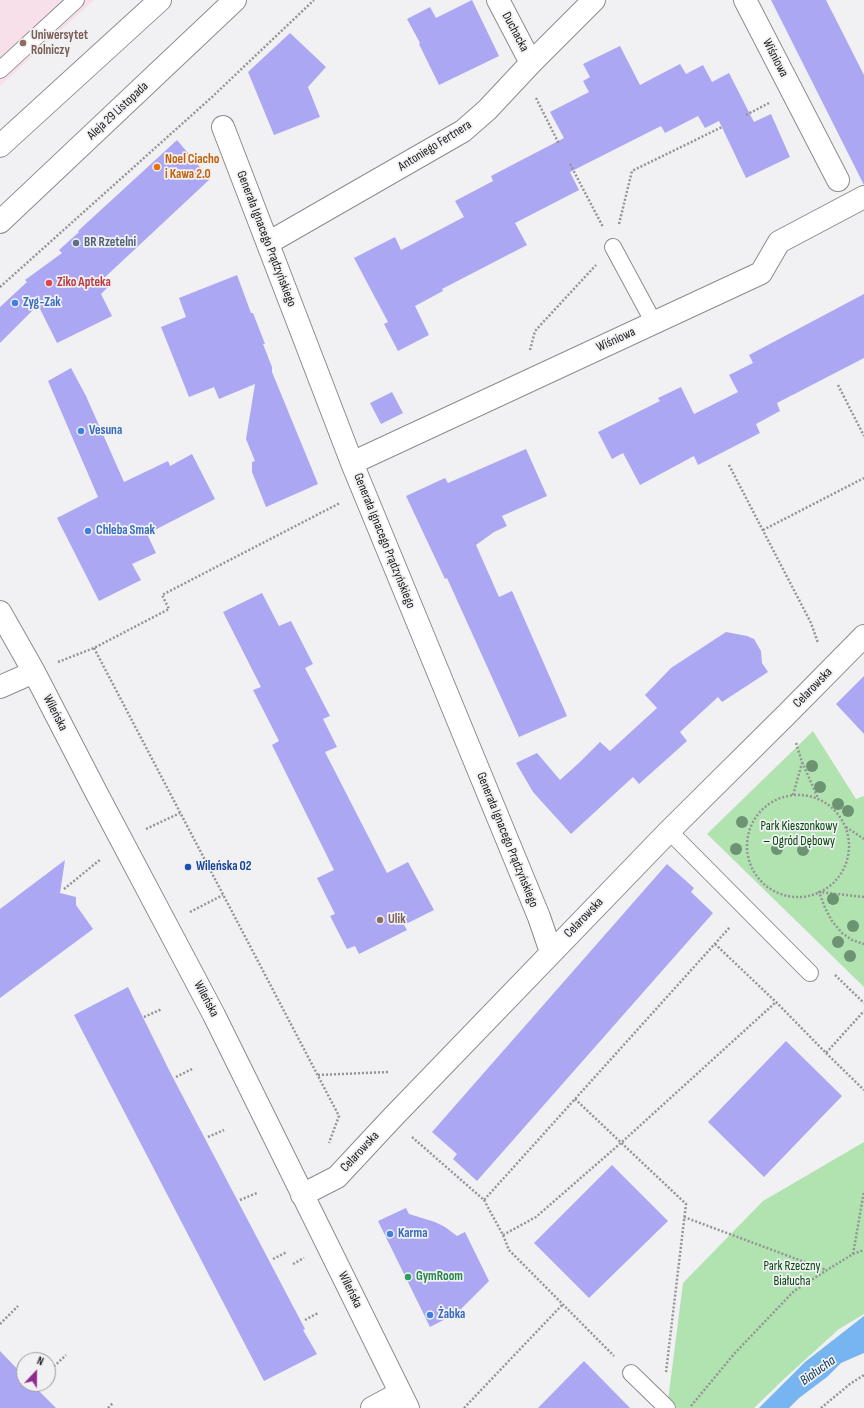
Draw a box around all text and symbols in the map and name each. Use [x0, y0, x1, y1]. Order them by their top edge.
street label: Duchacka [498, 9, 532, 55]
place label: Uniwersytet Rolniczy [31, 28, 88, 59]
street label: Wiśniowa [759, 36, 791, 80]
marker: Uniwersytet Rolniczy [18, 38, 28, 48]
street label: Aleja 29 Listopada [84, 79, 152, 143]
street label: Antoniego Fertnera [395, 117, 475, 175]
place label: Noel Ciacho i Kawa 2.0 [165, 152, 219, 183]
marker: Noel Ciacho i Kawa 2.0 [152, 162, 162, 172]
street label: Generała Ignacego Prądzyńskiego [233, 169, 299, 309]
place label: BR Rzetelni [84, 235, 136, 251]
marker: BR Rzetelni [71, 238, 81, 248]
place label: Ziko Apteka [57, 275, 111, 291]
marker: Ziko Apteka [44, 278, 54, 288]
place label: Zyg-Zak [23, 295, 61, 311]
marker: Zyg-Zak [10, 298, 20, 308]
street label: Wiśniowa [594, 324, 638, 356]
place label: Vesuna [89, 423, 122, 439]
marker: Vesuna [76, 426, 86, 436]
street label: Generała Ignacego Prądzyńskiego [350, 471, 418, 611]
place label: Chleba Smak [96, 523, 155, 539]
marker: Chleba Smak [83, 526, 93, 536]
street label: Celarowska [790, 665, 836, 711]
street label: Wileńska [39, 692, 71, 734]
street label: Generała Ignacego Prądzyńskiego [473, 770, 541, 910]
park label: Park Kieszonkowy – Ogród Dębowy [760, 819, 838, 850]
place label: Wileńska 02 [196, 859, 251, 875]
marker: Wileńska 02 [183, 862, 193, 872]
street label: Celarowska [561, 895, 607, 941]
place label: Ulik [388, 912, 406, 928]
marker: Ulik [375, 915, 385, 925]
street label: Wileńska [190, 978, 222, 1020]
street label: Celarowska [337, 1129, 383, 1175]
place label: Karma [398, 1226, 428, 1242]
marker: Karma [385, 1229, 395, 1239]
park label: Park Rzeczny Białucha [763, 1259, 821, 1290]
street label: Wileńska [335, 1269, 365, 1311]
place label: GymRoom [416, 1269, 463, 1285]
marker: GymRoom [403, 1272, 413, 1282]
place label: Żabka [438, 1307, 465, 1323]
marker: Żabka [425, 1310, 435, 1320]
north arrow [16, 1352, 56, 1392]
water label: Białucha [797, 1353, 839, 1389]
text: N [35, 1354, 45, 1368]

